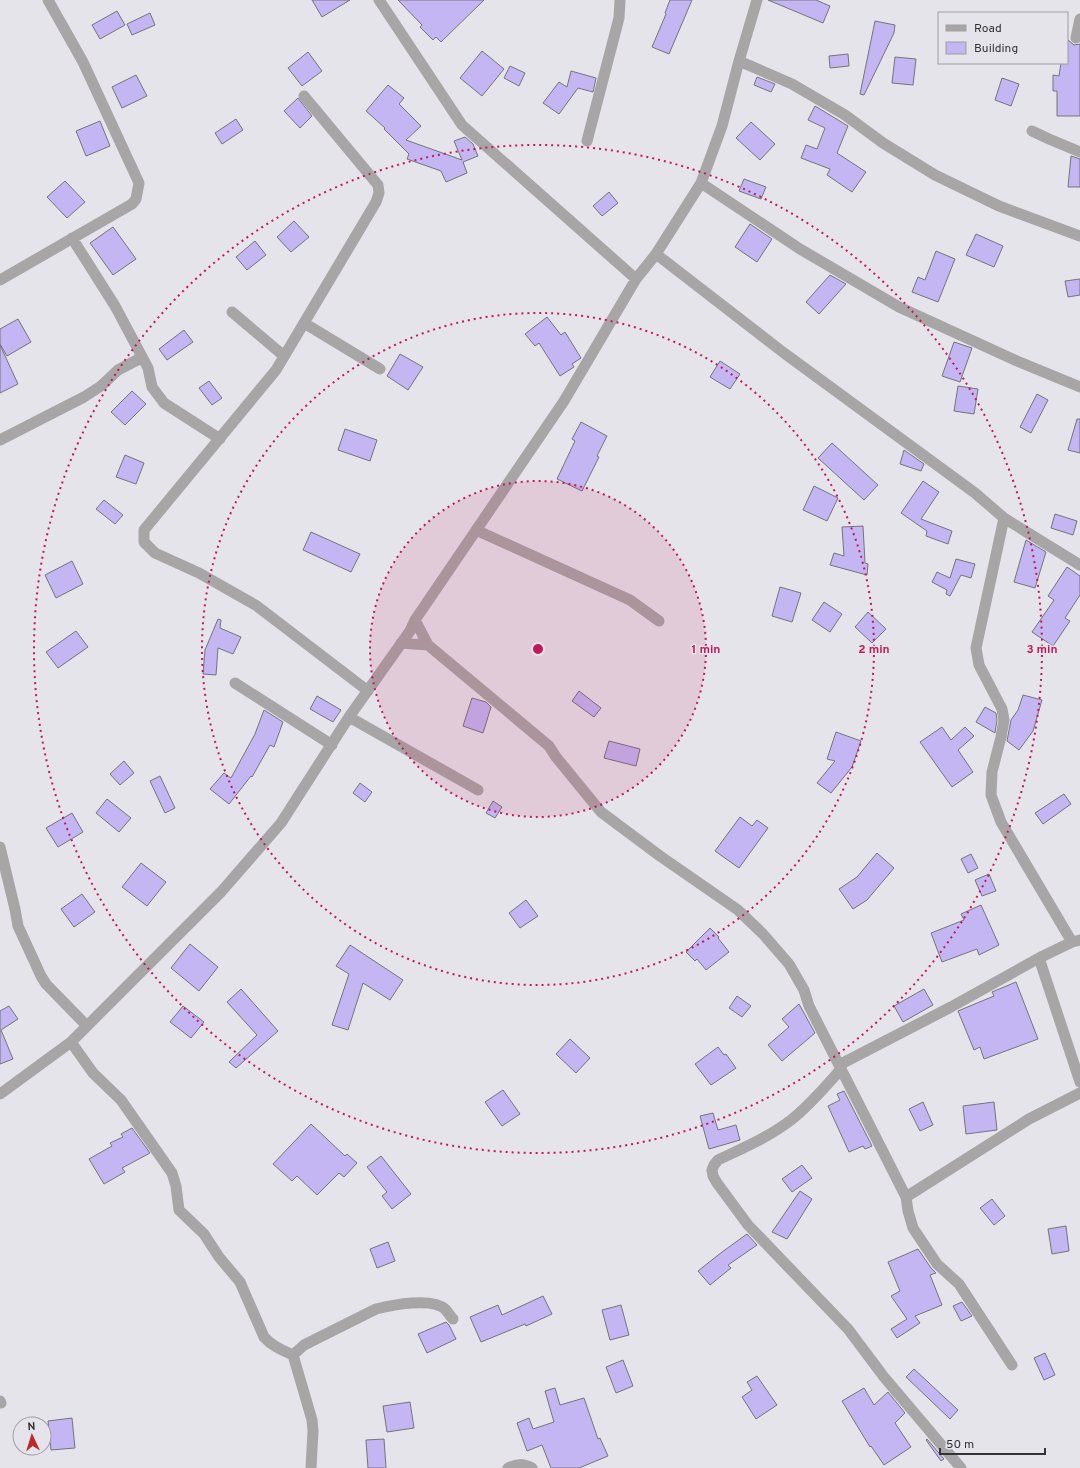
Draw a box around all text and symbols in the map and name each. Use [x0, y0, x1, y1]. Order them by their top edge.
legend [938, 12, 1068, 64]
text: Road [974, 21, 1002, 37]
text: Building [974, 41, 1018, 57]
centre of rings [531, 642, 545, 656]
text: 1 min [692, 642, 720, 658]
text: 2 min [858, 642, 890, 658]
text: 3 min [1026, 642, 1058, 658]
north arrow [12, 1416, 52, 1456]
text: N [27, 1420, 36, 1434]
scale bar [940, 1430, 1045, 1456]
text: 50 m [946, 1437, 974, 1453]

